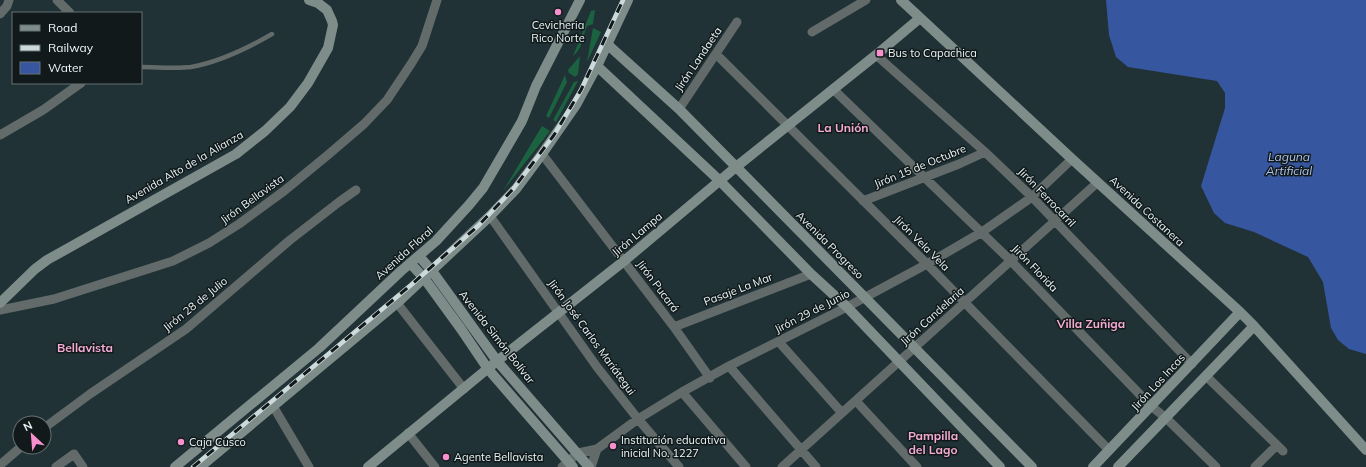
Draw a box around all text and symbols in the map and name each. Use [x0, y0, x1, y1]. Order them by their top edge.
marker: Cevicheria Rico Norte [553, 7, 563, 17]
legend [12, 12, 142, 84]
place label: Cevicheria Rico Norte [531, 18, 585, 45]
text: Road [48, 20, 77, 35]
street label: Jirón Landaeta [671, 24, 725, 94]
text: Railway [48, 40, 94, 55]
place label: Bus to Capachica [888, 46, 977, 60]
marker: Bus to Capachica [875, 48, 885, 58]
text: Water [48, 60, 84, 75]
district label: La Unión [817, 120, 869, 135]
street label: Avenida Alto de la Alianza [122, 127, 246, 207]
street label: Jirón 15 de Octubre [872, 141, 968, 191]
water label: Laguna Artificial [1265, 149, 1312, 178]
street label: Jirón Ferrocarril [1015, 164, 1079, 230]
street label: Jirón Bellavista [217, 171, 287, 227]
street label: Avenida Costanera [1107, 173, 1187, 249]
street label: Avenida Progreso [793, 208, 867, 282]
street label: Jirón Lampa [609, 209, 665, 259]
street label: Jirón Vela Vela [891, 212, 953, 274]
street label: Avenida Floral [372, 223, 436, 283]
street label: Jirón Florida [1009, 241, 1061, 295]
street label: Jirón Pucará [634, 257, 682, 315]
street label: Pasaje La Mar [702, 269, 774, 309]
street label: Jirón 28 de Julio [160, 274, 230, 334]
street label: Jirón José Carlos Mariátegui [545, 276, 639, 398]
street label: Jirón Candelaria [897, 284, 967, 348]
street label: Jirón 29 de Junio [772, 286, 852, 336]
street label: Avenida Simón Bolívar [456, 287, 538, 387]
district label: Villa Zuñiga [1056, 316, 1125, 331]
district label: Bellavista [57, 340, 113, 355]
street label: Jirón Los Incas [1128, 351, 1188, 413]
north arrow [12, 415, 52, 455]
text: N [21, 418, 34, 434]
district label: Pampilla del Lago [908, 428, 958, 457]
place label: Institución educativa inicial No. 1227 [621, 433, 726, 460]
place label: Caja Cusco [189, 435, 246, 449]
marker: Caja Cusco [176, 437, 186, 447]
marker: Institución educativa inicial No. 1227 [608, 441, 618, 451]
place label: Agente Bellavista [454, 450, 543, 464]
marker: Agente Bellavista [441, 452, 451, 462]

